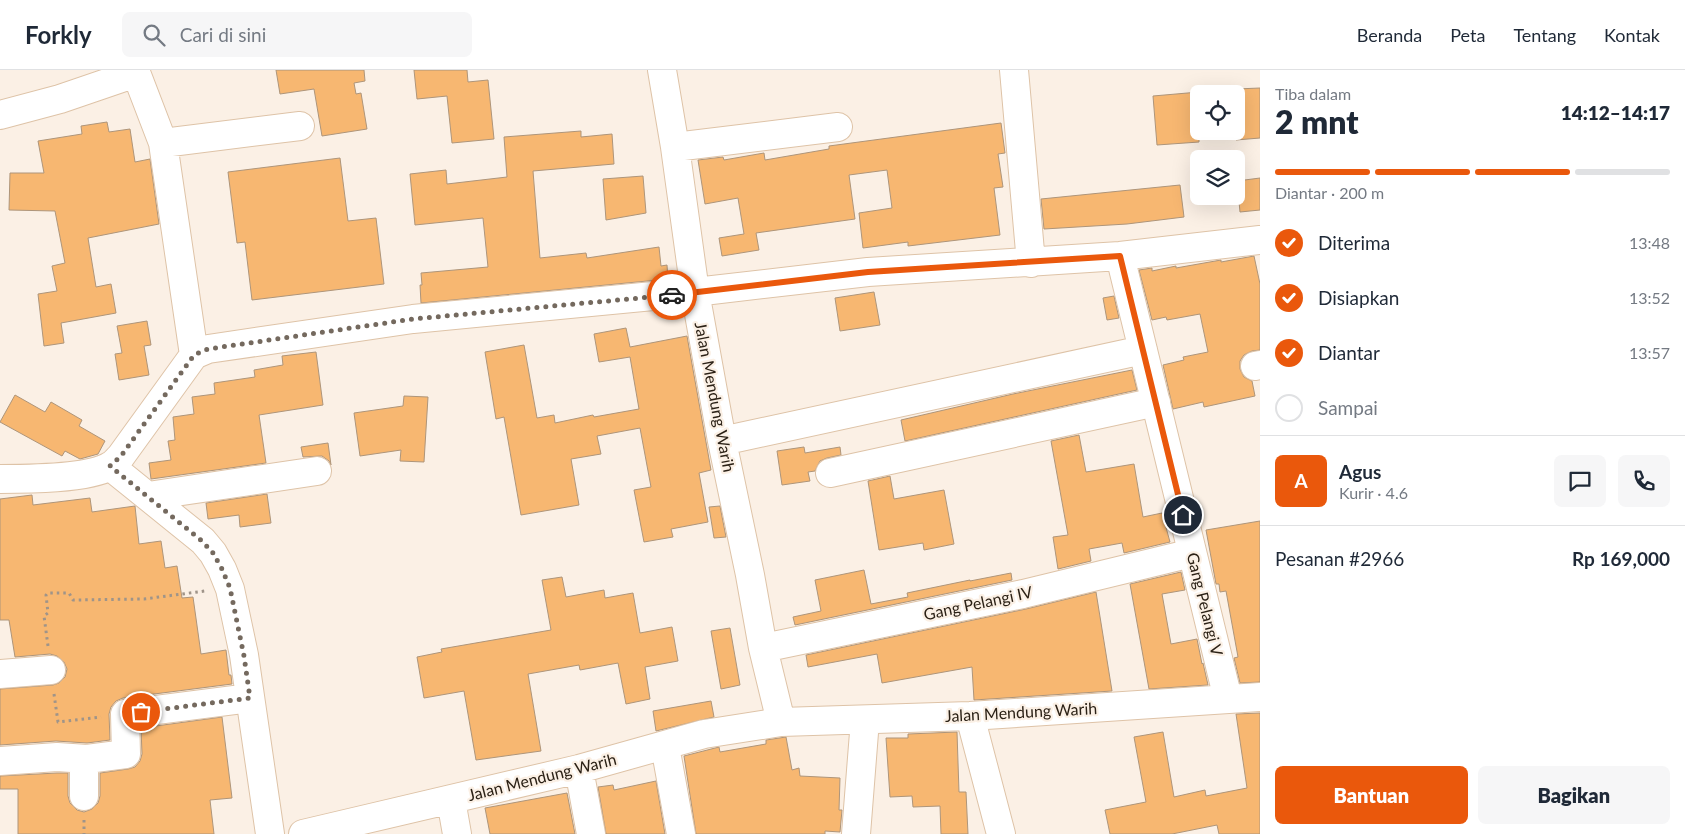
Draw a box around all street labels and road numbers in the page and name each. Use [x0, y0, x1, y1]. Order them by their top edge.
street label: Jalan Mendung Warih [692, 320, 739, 473]
street label: Gang Pelangi V [1183, 550, 1228, 658]
street label: Gang Pelangi IV [922, 582, 1034, 623]
street label: Jalan Mendung Warih [944, 698, 1098, 725]
street label: Jalan Mendung Warih [466, 749, 618, 804]

